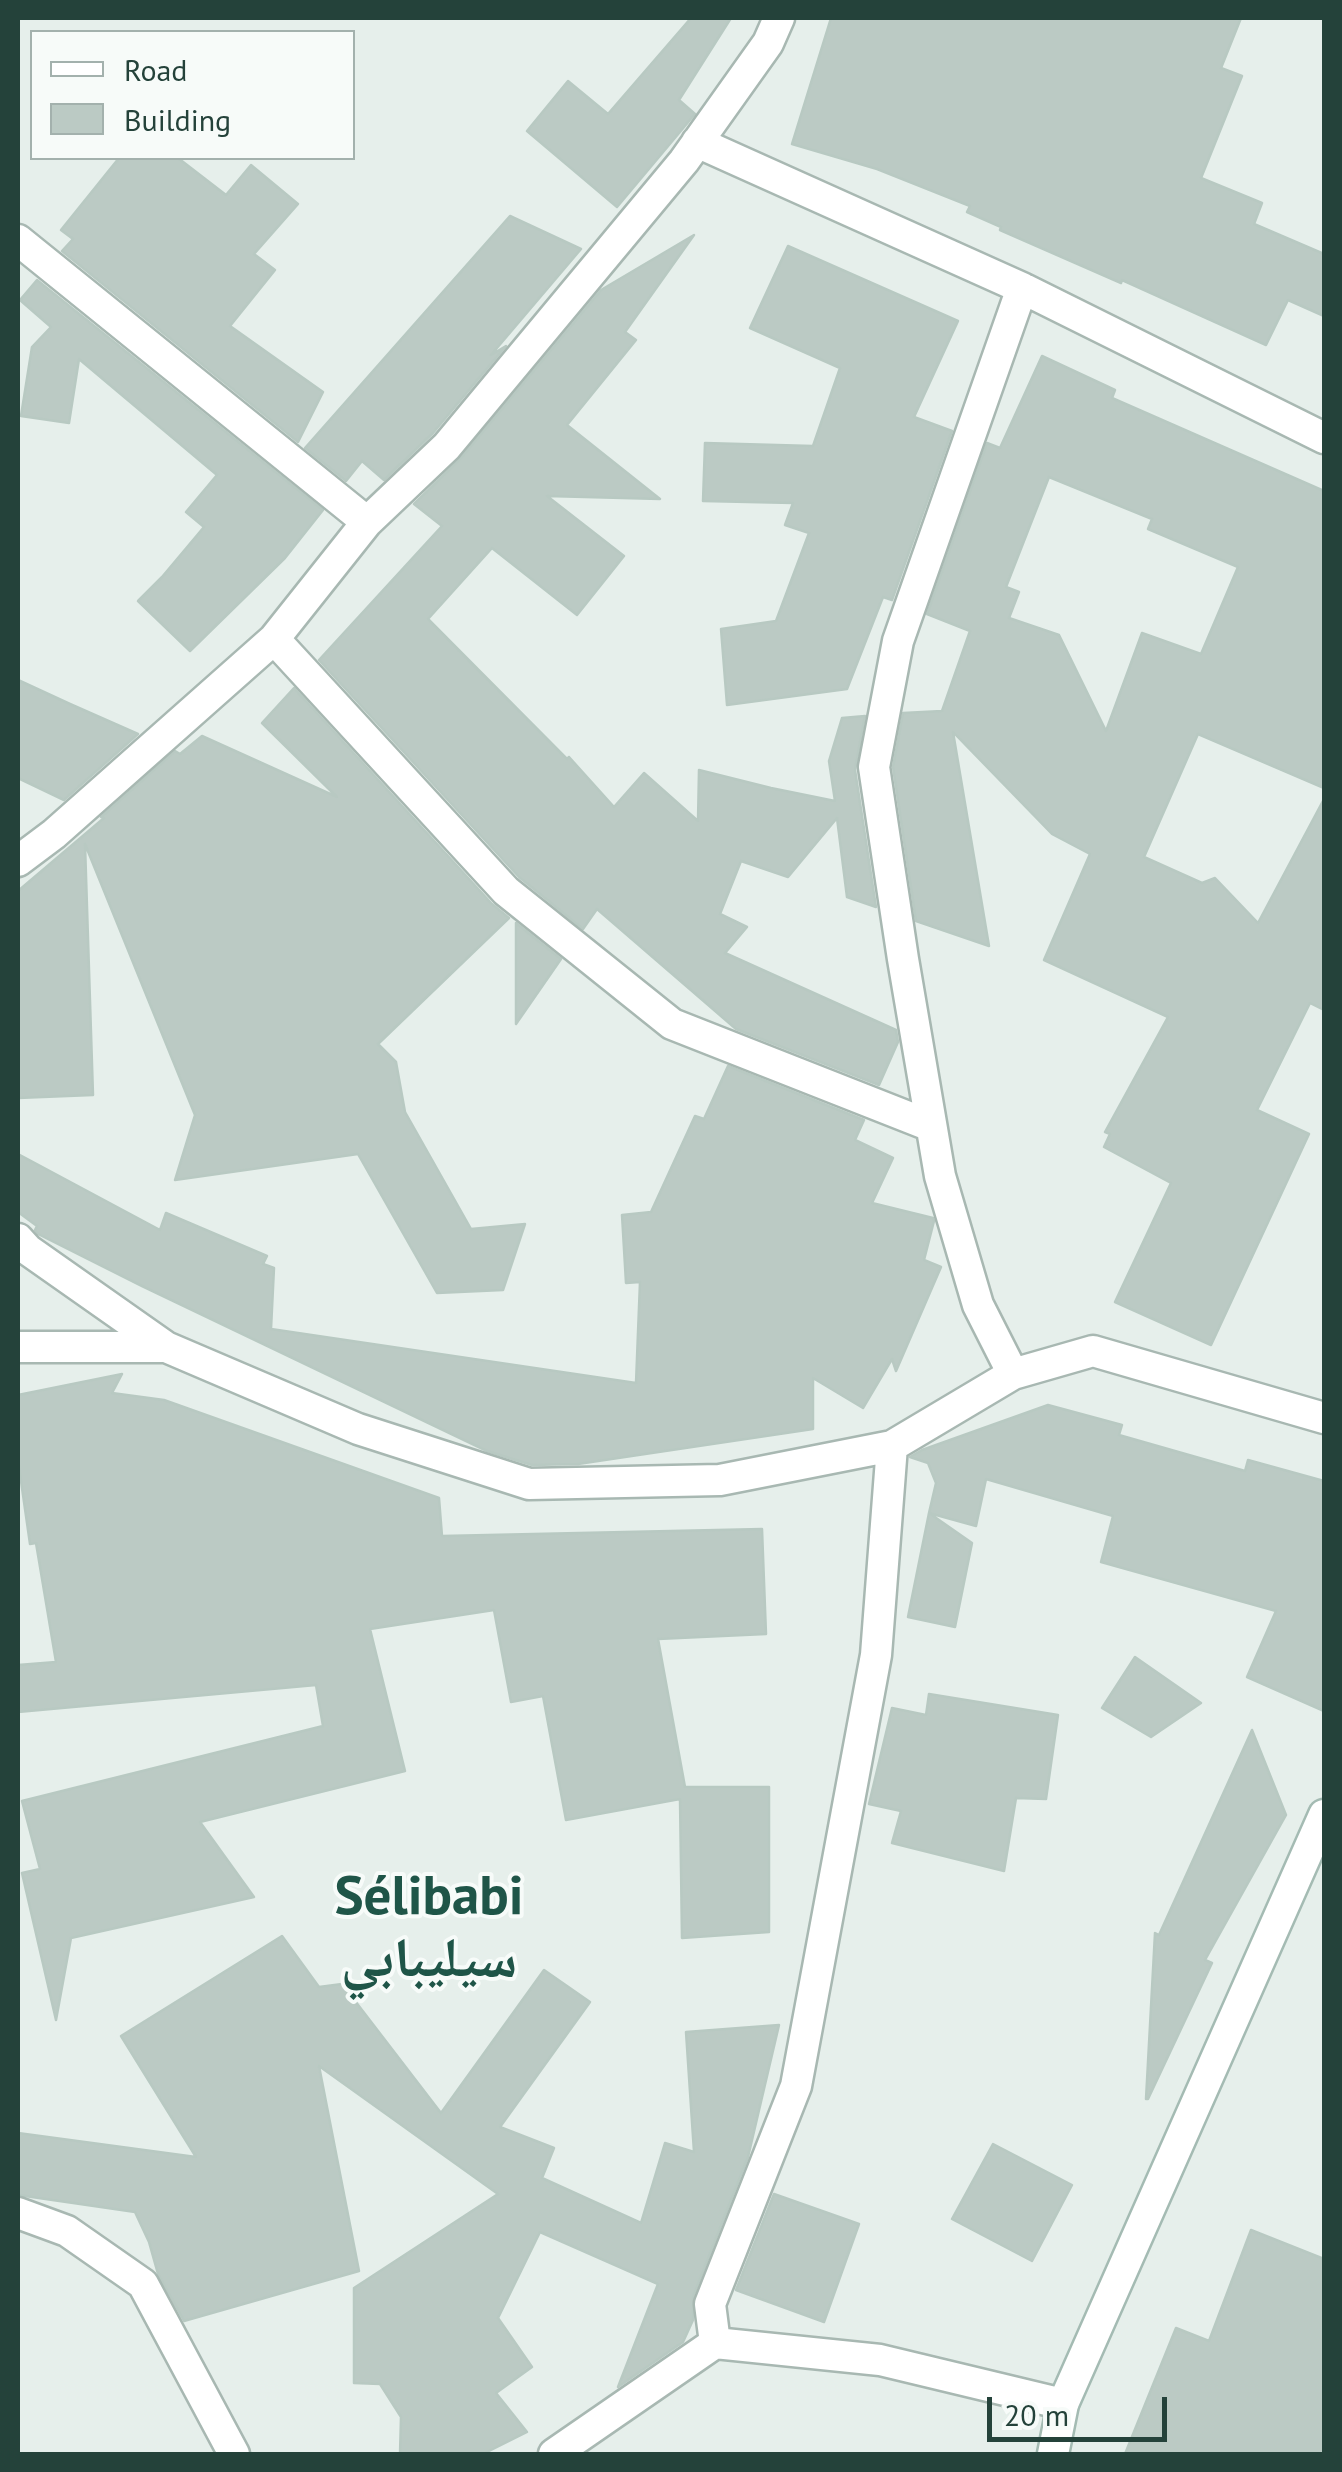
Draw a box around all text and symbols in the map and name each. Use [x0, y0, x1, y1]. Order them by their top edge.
legend [30, 30, 355, 160]
text: Road [124, 50, 188, 89]
text: Building [124, 100, 231, 139]
district label: Sélibabi سيليبابي [334, 1865, 524, 1994]
scale bar [992, 2377, 1172, 2439]
text: 20 m [1004, 2395, 1069, 2434]

